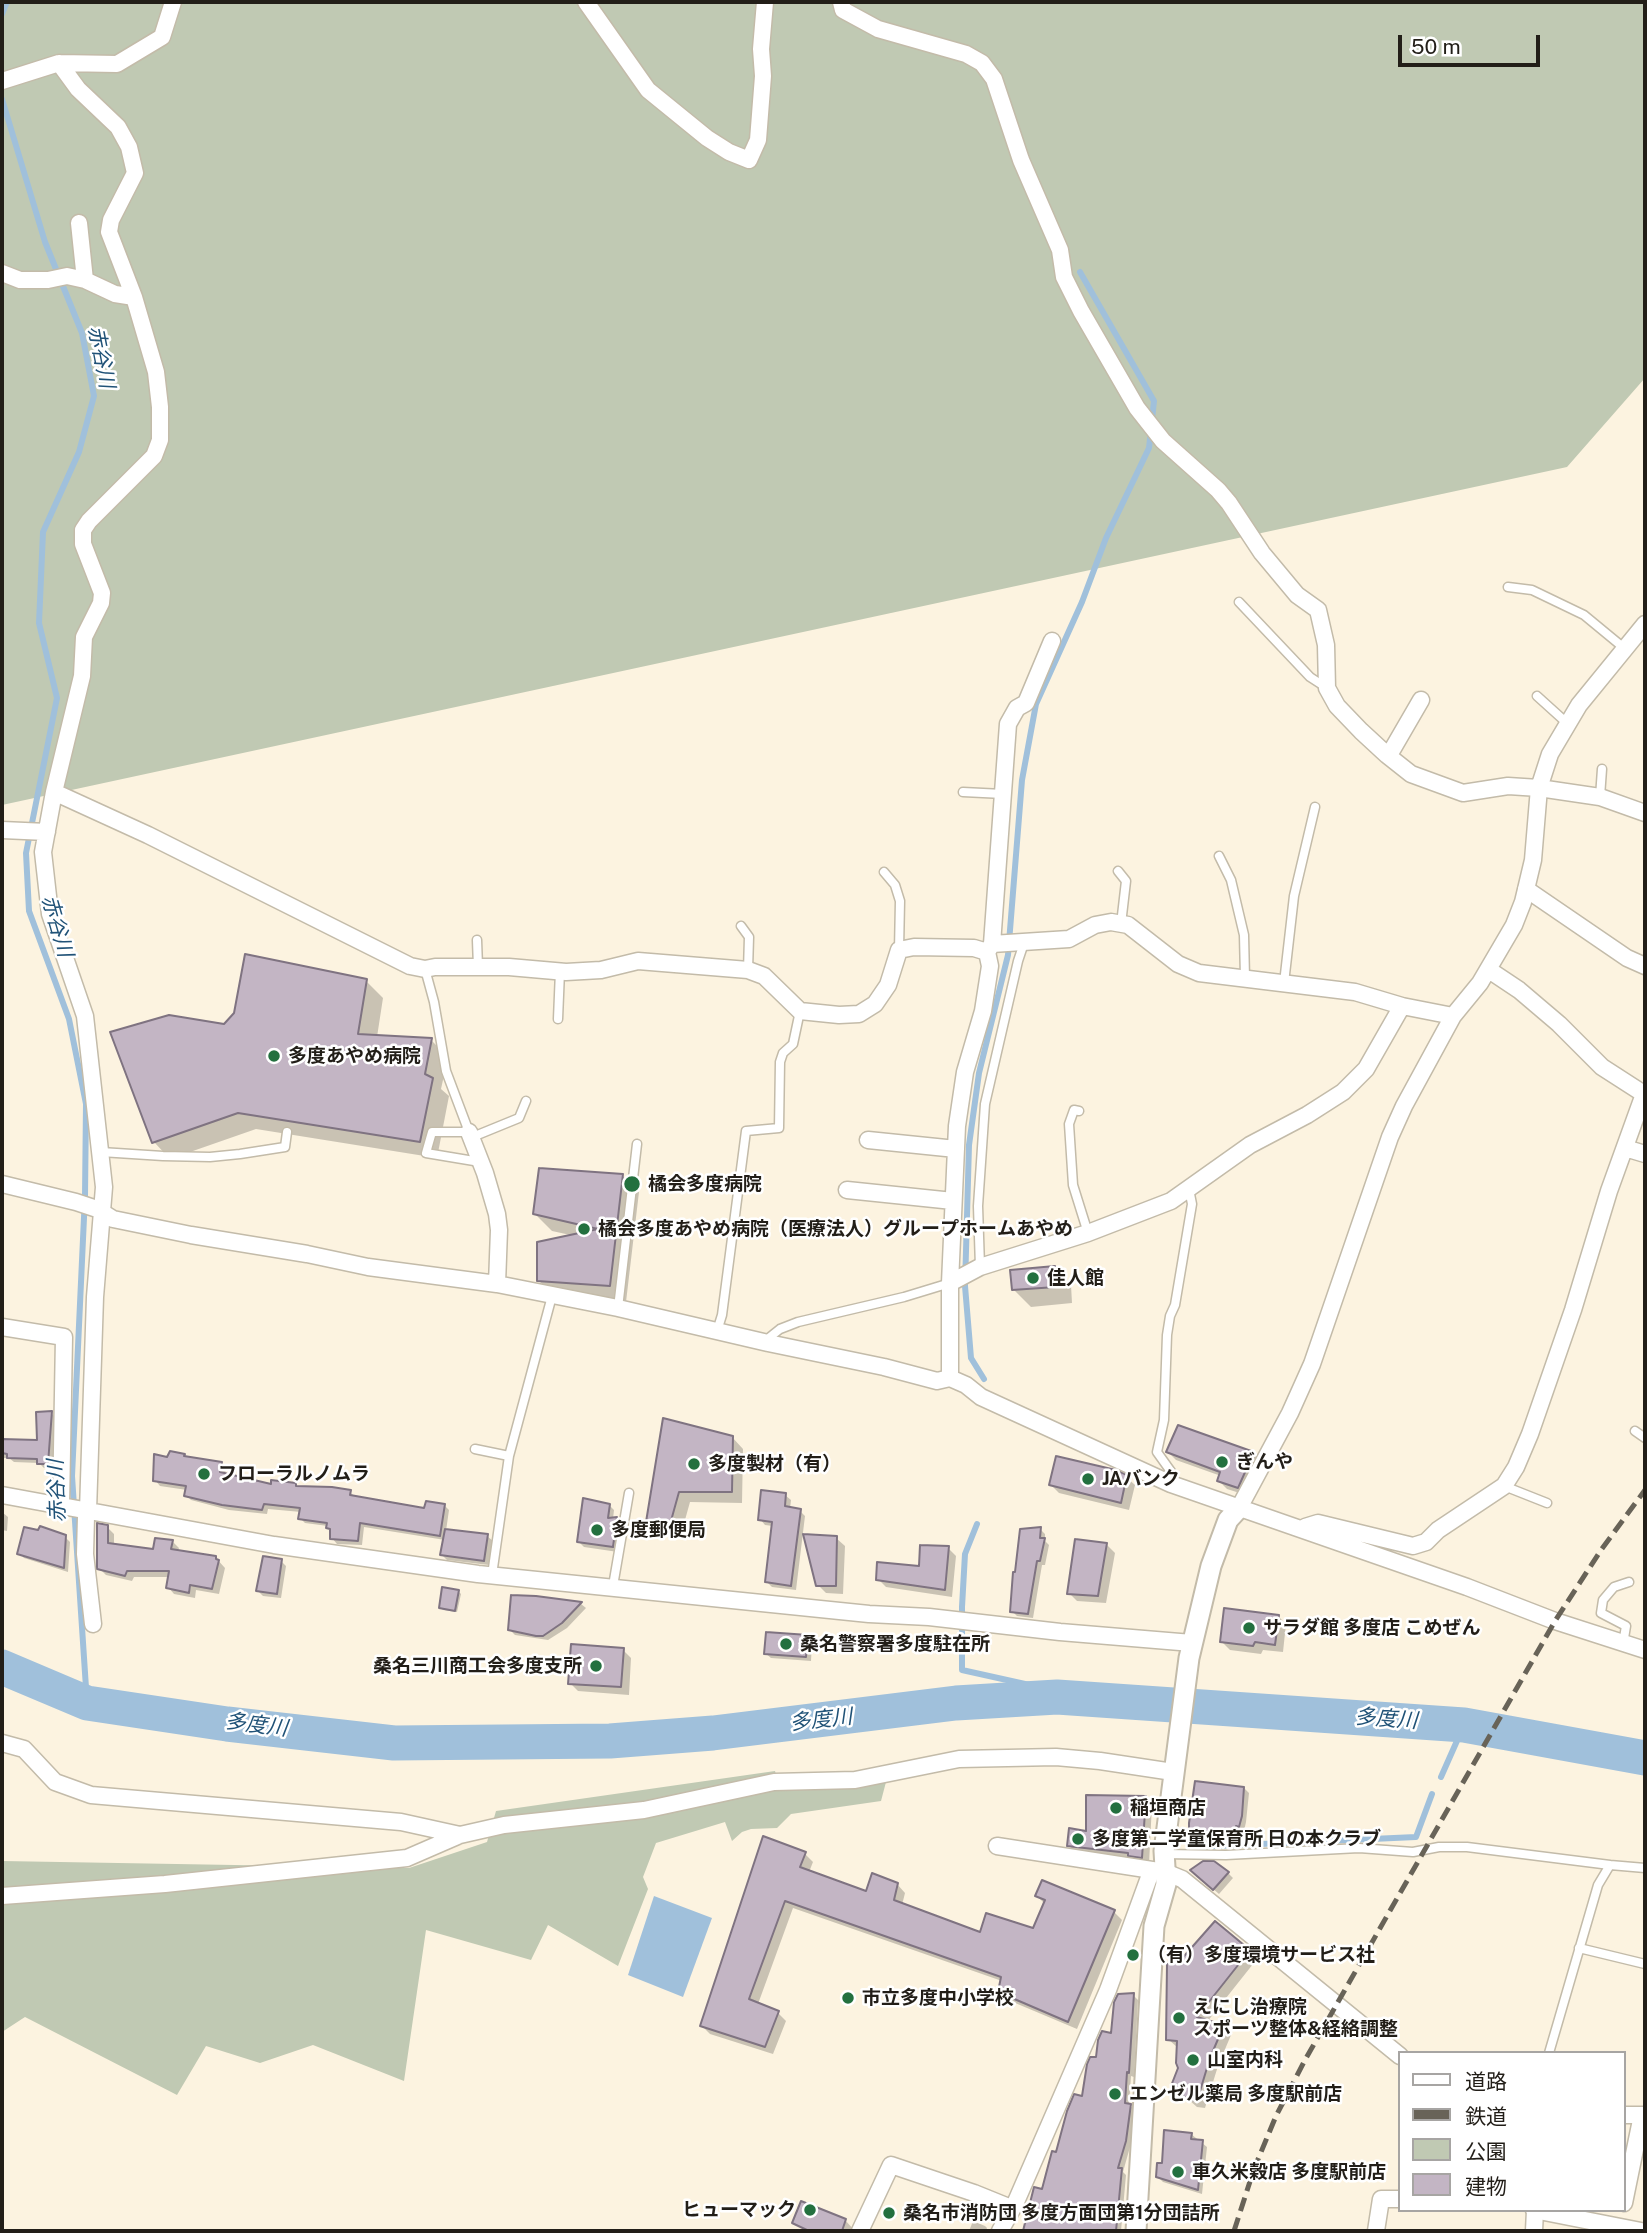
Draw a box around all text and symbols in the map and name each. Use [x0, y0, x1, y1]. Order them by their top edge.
scale bar [1402, 21, 1544, 65]
text: 50 m [1411, 34, 1461, 59]
water label: 赤谷川 [83, 324, 119, 390]
water label: 赤谷川 [36, 892, 78, 960]
place label: 多度あやめ病院 [288, 1045, 421, 1067]
marker: 多度あやめ病院 [266, 1048, 282, 1064]
place label: 橘会多度病院 [648, 1173, 762, 1195]
marker: 橘会多度病院 [622, 1174, 642, 1194]
place label: 橘会多度あやめ病院（医療法人）グループホームあやめ [598, 1218, 1073, 1240]
marker: 橘会多度あやめ病院（医療法人）グループホームあやめ [576, 1221, 592, 1237]
place label: 佳人館 [1047, 1267, 1104, 1289]
marker: 佳人館 [1025, 1270, 1041, 1286]
place label: ぎんや [1236, 1451, 1293, 1473]
place label: 多度製材（有） [708, 1453, 841, 1475]
marker: ぎんや [1214, 1454, 1230, 1470]
marker: 多度製材（有） [686, 1456, 702, 1472]
water label: 赤谷川 [43, 1459, 71, 1523]
place label: フローラルノムラ [218, 1463, 370, 1485]
marker: フローラルノムラ [196, 1466, 212, 1482]
place label: JAバンク [1102, 1468, 1180, 1490]
marker: JAバンク [1080, 1471, 1096, 1487]
place label: 多度郵便局 [611, 1519, 706, 1541]
marker: 多度郵便局 [589, 1522, 605, 1538]
place label: サラダ館 多度店 こめぜん [1263, 1617, 1481, 1639]
marker: サラダ館 多度店 こめぜん [1241, 1620, 1257, 1636]
place label: 桑名警察署多度駐在所 [800, 1633, 990, 1655]
marker: 桑名警察署多度駐在所 [778, 1636, 794, 1652]
place label: 桑名三川商工会多度支所 [373, 1655, 582, 1677]
marker: 桑名三川商工会多度支所 [588, 1658, 604, 1674]
water label: 多度川 [788, 1704, 854, 1736]
water label: 多度川 [1354, 1704, 1418, 1734]
water label: 多度川 [223, 1709, 289, 1741]
place label: 稲垣商店 [1130, 1797, 1206, 1819]
marker: 稲垣商店 [1108, 1800, 1124, 1816]
place label: 多度第二学童保育所 日の本クラブ [1092, 1828, 1381, 1850]
marker: 多度第二学童保育所 日の本クラブ [1070, 1831, 1086, 1847]
place label: （有）多度環境サービス社 [1147, 1944, 1375, 1966]
marker: （有）多度環境サービス社 [1125, 1947, 1141, 1963]
place label: 市立多度中小学校 [862, 1987, 1014, 2009]
marker: 市立多度中小学校 [840, 1990, 856, 2006]
place label: えにし治療院 スポーツ整体&経絡調整 [1193, 1996, 1398, 2040]
marker: えにし治療院 スポーツ整体&経絡調整 [1171, 2010, 1187, 2026]
place label: 山室内科 [1207, 2049, 1283, 2071]
legend [1398, 2051, 1626, 2212]
marker: 山室内科 [1185, 2052, 1201, 2068]
text: 道路 [1465, 2069, 1507, 2094]
place label: エンゼル薬局 多度駅前店 [1129, 2083, 1342, 2105]
marker: エンゼル薬局 多度駅前店 [1107, 2086, 1123, 2102]
text: 鉄道 [1465, 2104, 1507, 2129]
text: 公園 [1465, 2139, 1507, 2164]
place label: 車久米穀店 多度駅前店 [1192, 2161, 1386, 2183]
marker: 車久米穀店 多度駅前店 [1170, 2164, 1186, 2180]
text: 建物 [1465, 2174, 1507, 2199]
place label: ヒューマック [682, 2199, 796, 2221]
marker: ヒューマック [802, 2202, 818, 2218]
place label: 桑名市消防団 多度方面団第1分団詰所 [903, 2202, 1219, 2224]
marker: 桑名市消防団 多度方面団第1分団詰所 [881, 2205, 897, 2221]

